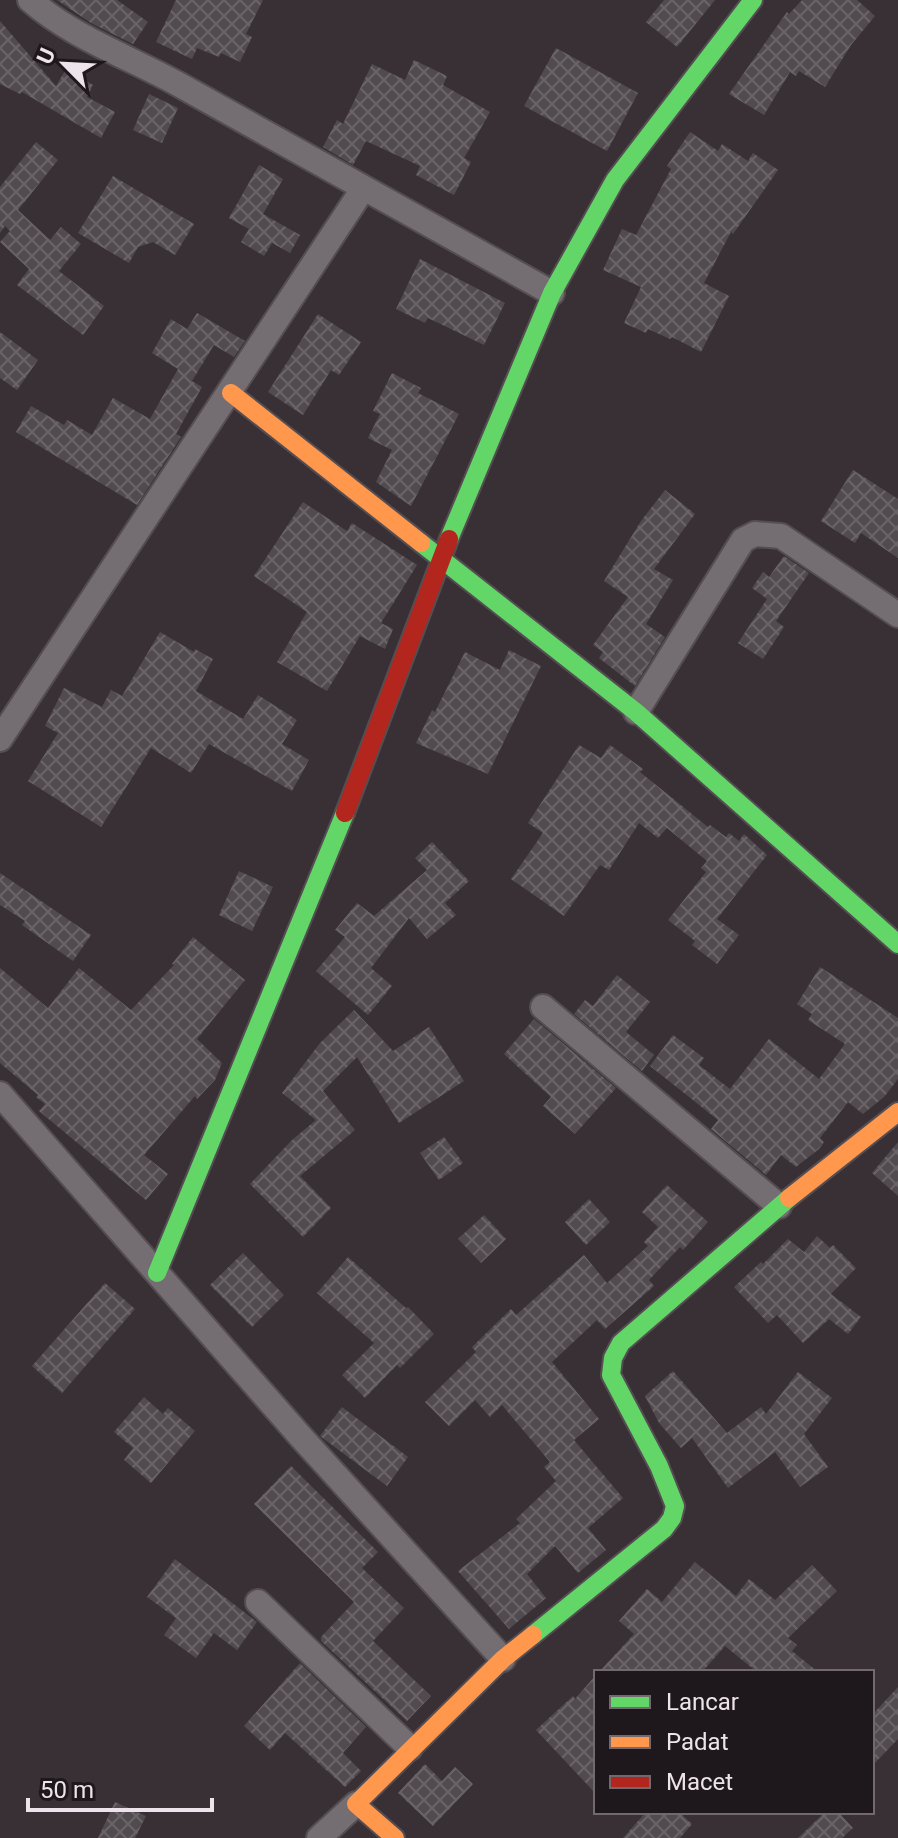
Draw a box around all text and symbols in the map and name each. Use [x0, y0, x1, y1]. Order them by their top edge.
north arrow [24, 24, 104, 104]
text: U [32, 44, 61, 68]
legend [594, 1670, 874, 1814]
text: Lancar [666, 1688, 739, 1716]
text: Padat [666, 1728, 729, 1756]
scale bar [28, 1762, 212, 1812]
text: Macet [666, 1768, 733, 1796]
text: 50 m [40, 1776, 94, 1804]

